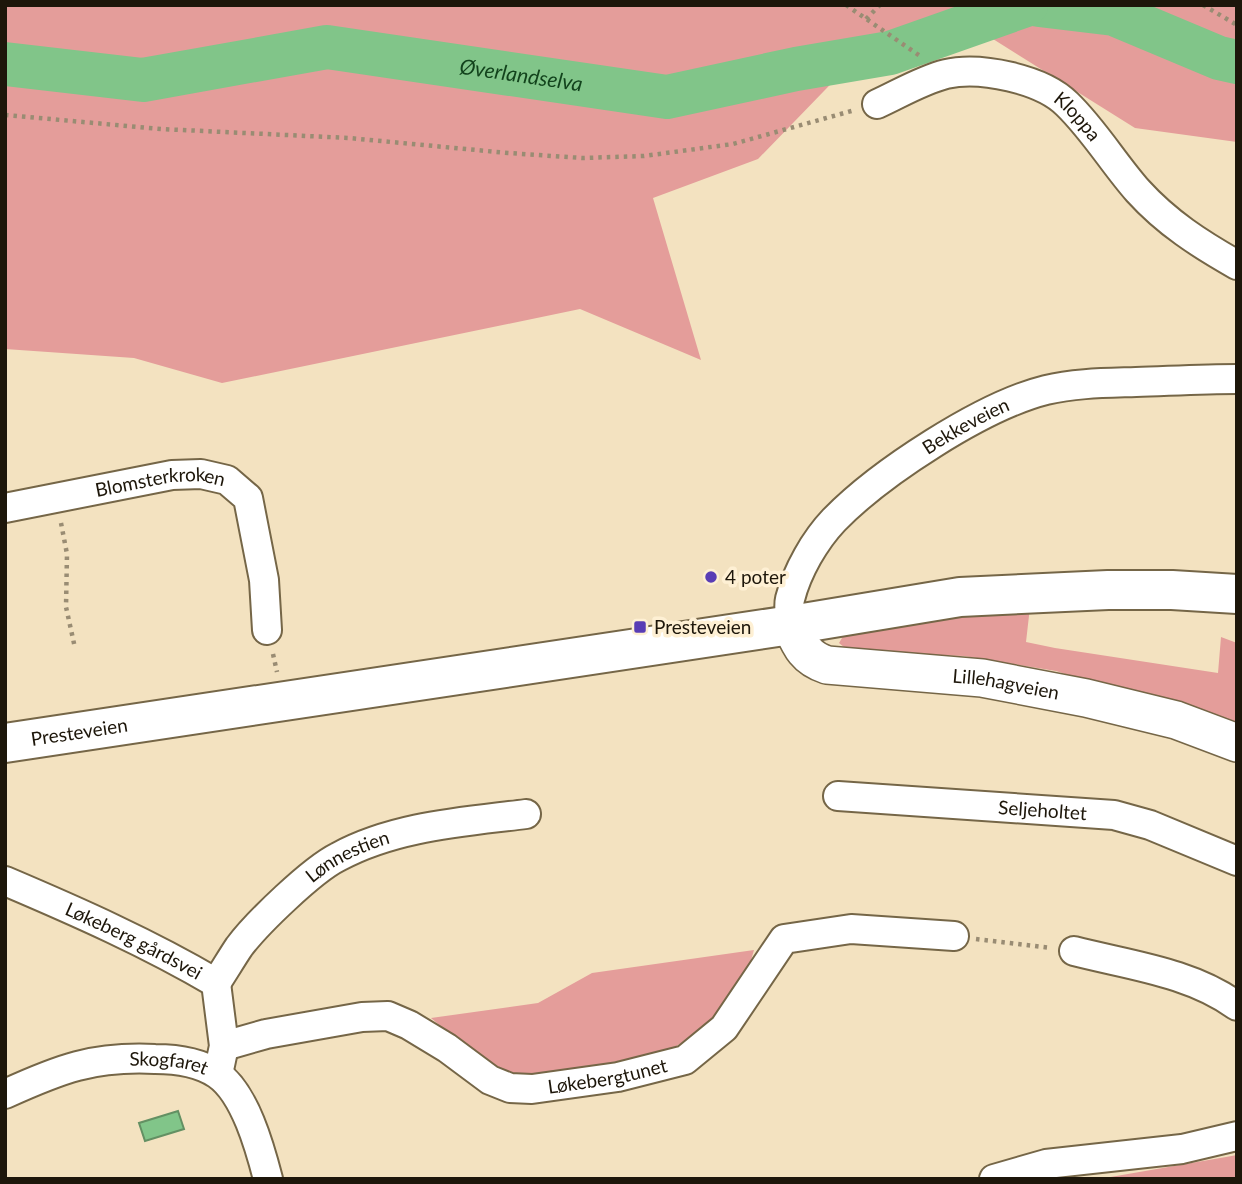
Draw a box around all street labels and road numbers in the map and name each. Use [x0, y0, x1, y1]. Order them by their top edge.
street label: Kloppa [1050, 86, 1106, 145]
street label: Bekkeveien [918, 392, 1012, 458]
street label: Blomsterkroken [93, 462, 228, 501]
street label: Lillehagveien [952, 664, 1061, 704]
street label: Presteveien [29, 713, 129, 750]
street label: Seljeholtet [997, 795, 1088, 824]
street label: Lønnestien [300, 825, 392, 887]
street label: Løkeberg gårdsvei [62, 897, 207, 984]
street label: Skogfaret [129, 1047, 212, 1079]
street label: Løkebergtunet [546, 1053, 669, 1098]

